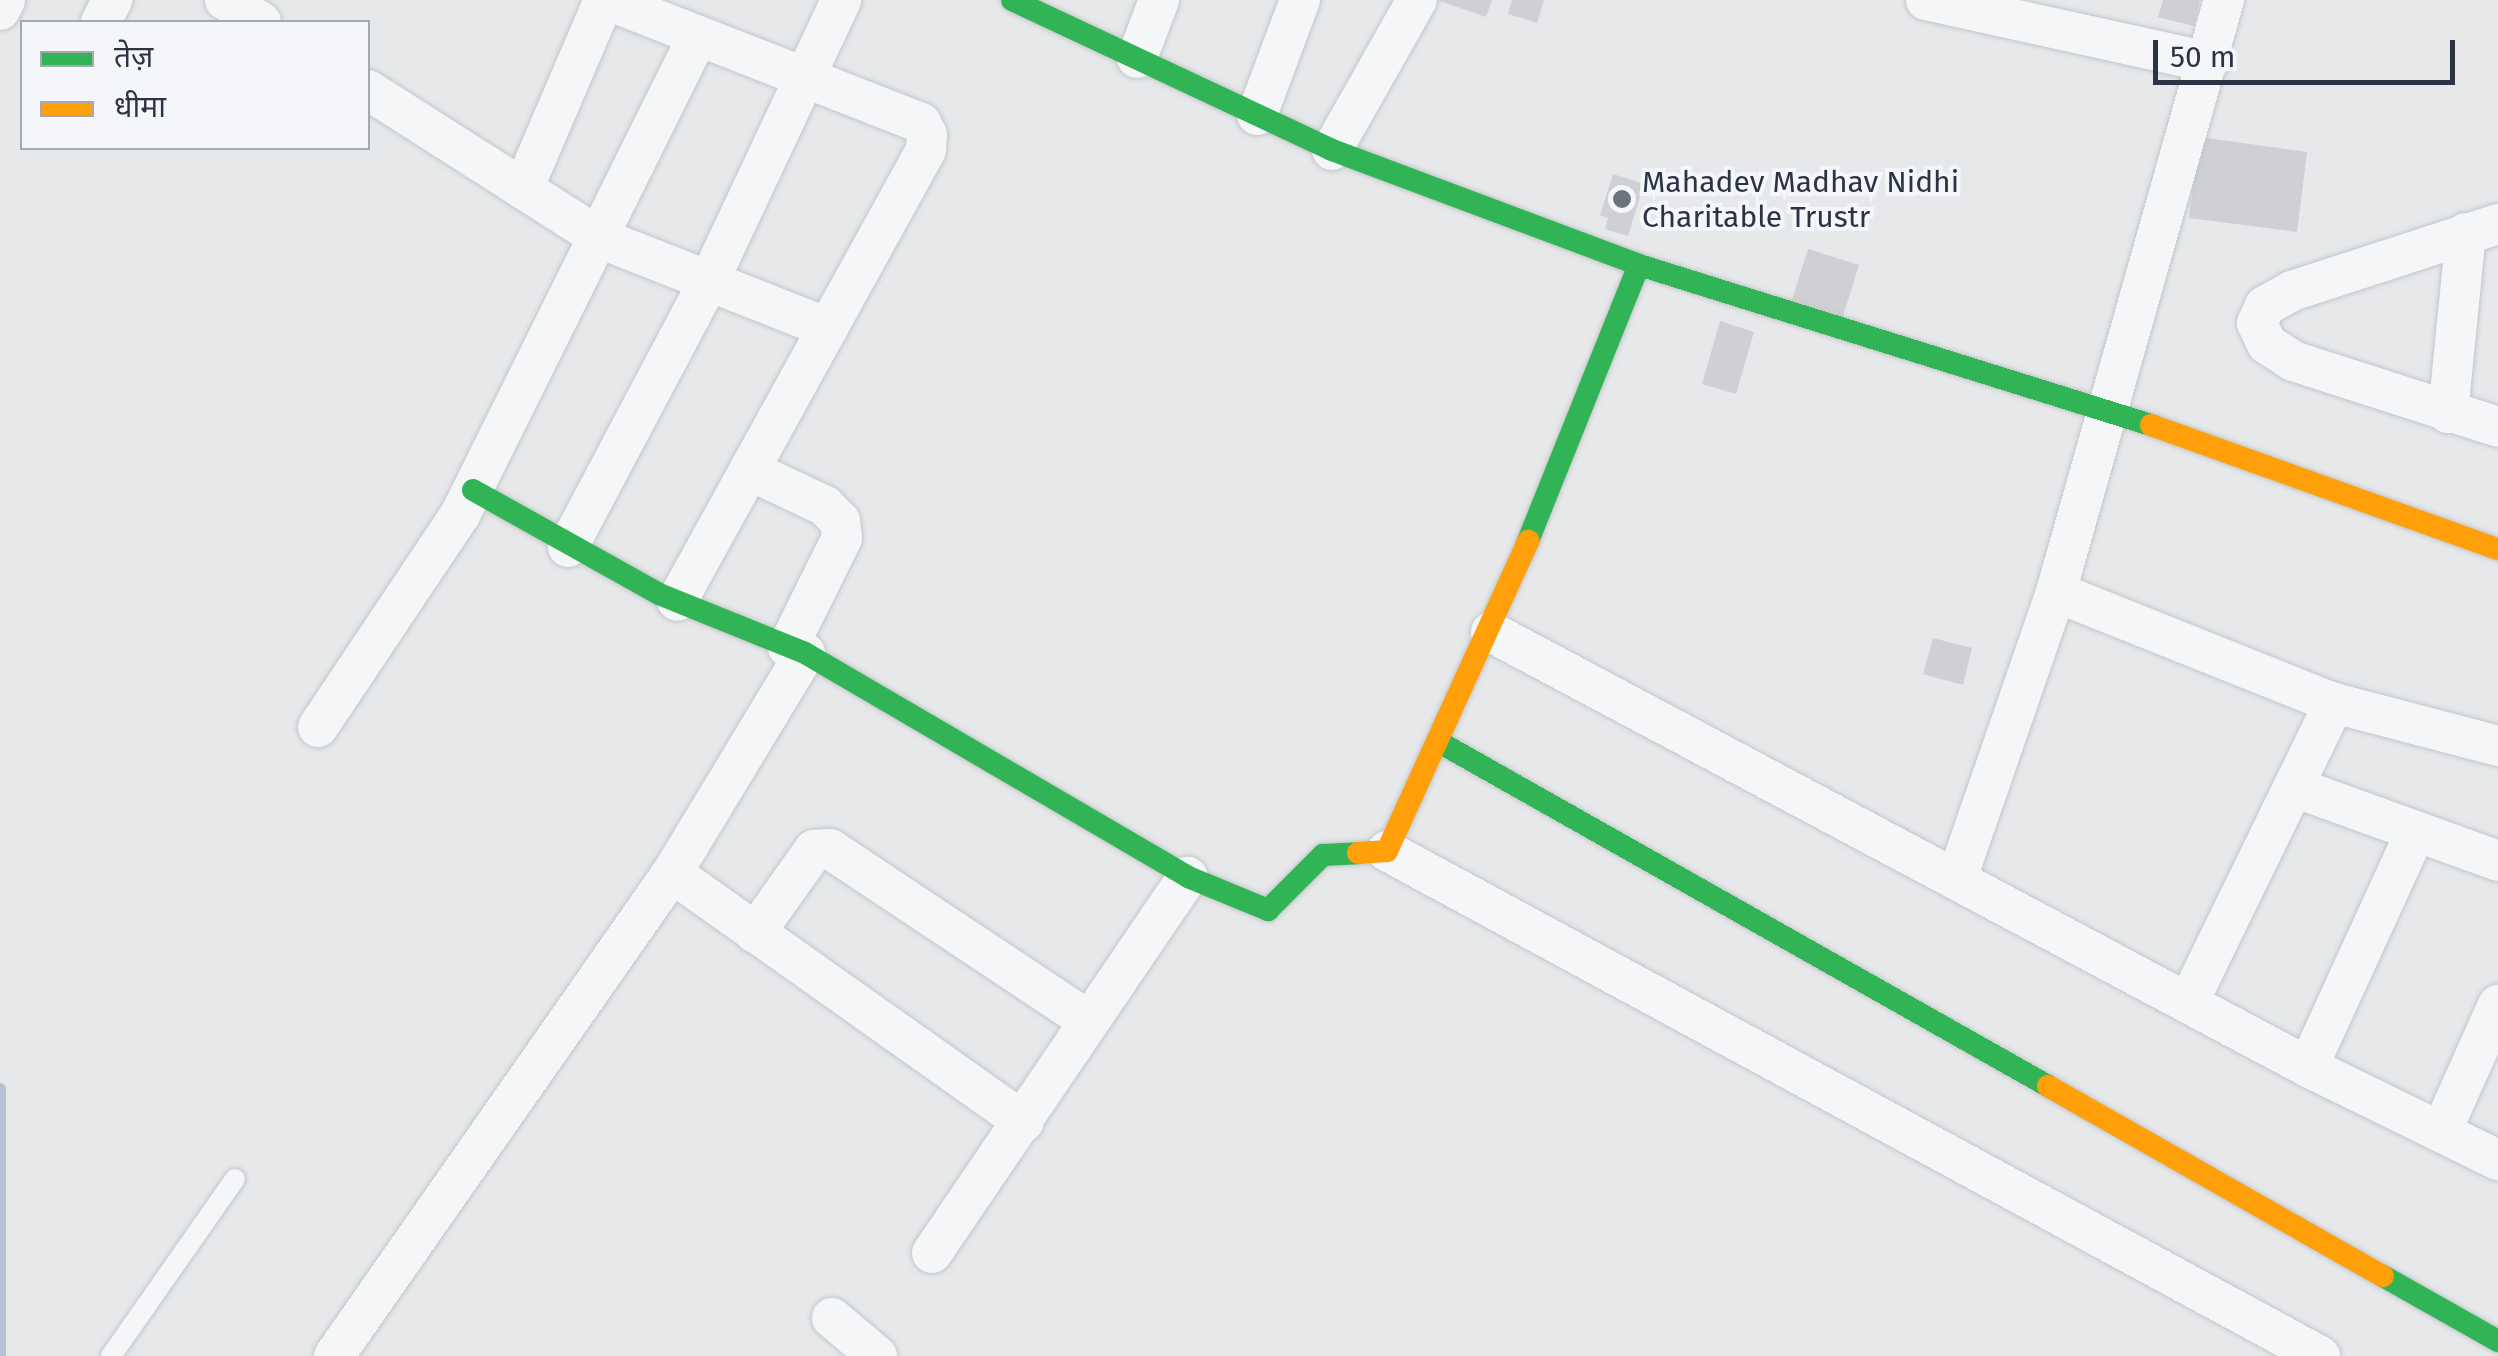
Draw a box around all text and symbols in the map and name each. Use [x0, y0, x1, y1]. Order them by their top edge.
legend [20, 20, 370, 150]
scale bar [2158, 20, 2460, 82]
text: तेज़ [114, 39, 153, 75]
text: 50 m [2170, 39, 2235, 75]
text: धीमा [114, 89, 166, 125]
place label: Mahadev Madhav Nidhi Charitable Trustr [1642, 164, 1959, 234]
marker: Mahadev Madhav Nidhi Charitable Trustr [1611, 188, 1633, 210]

